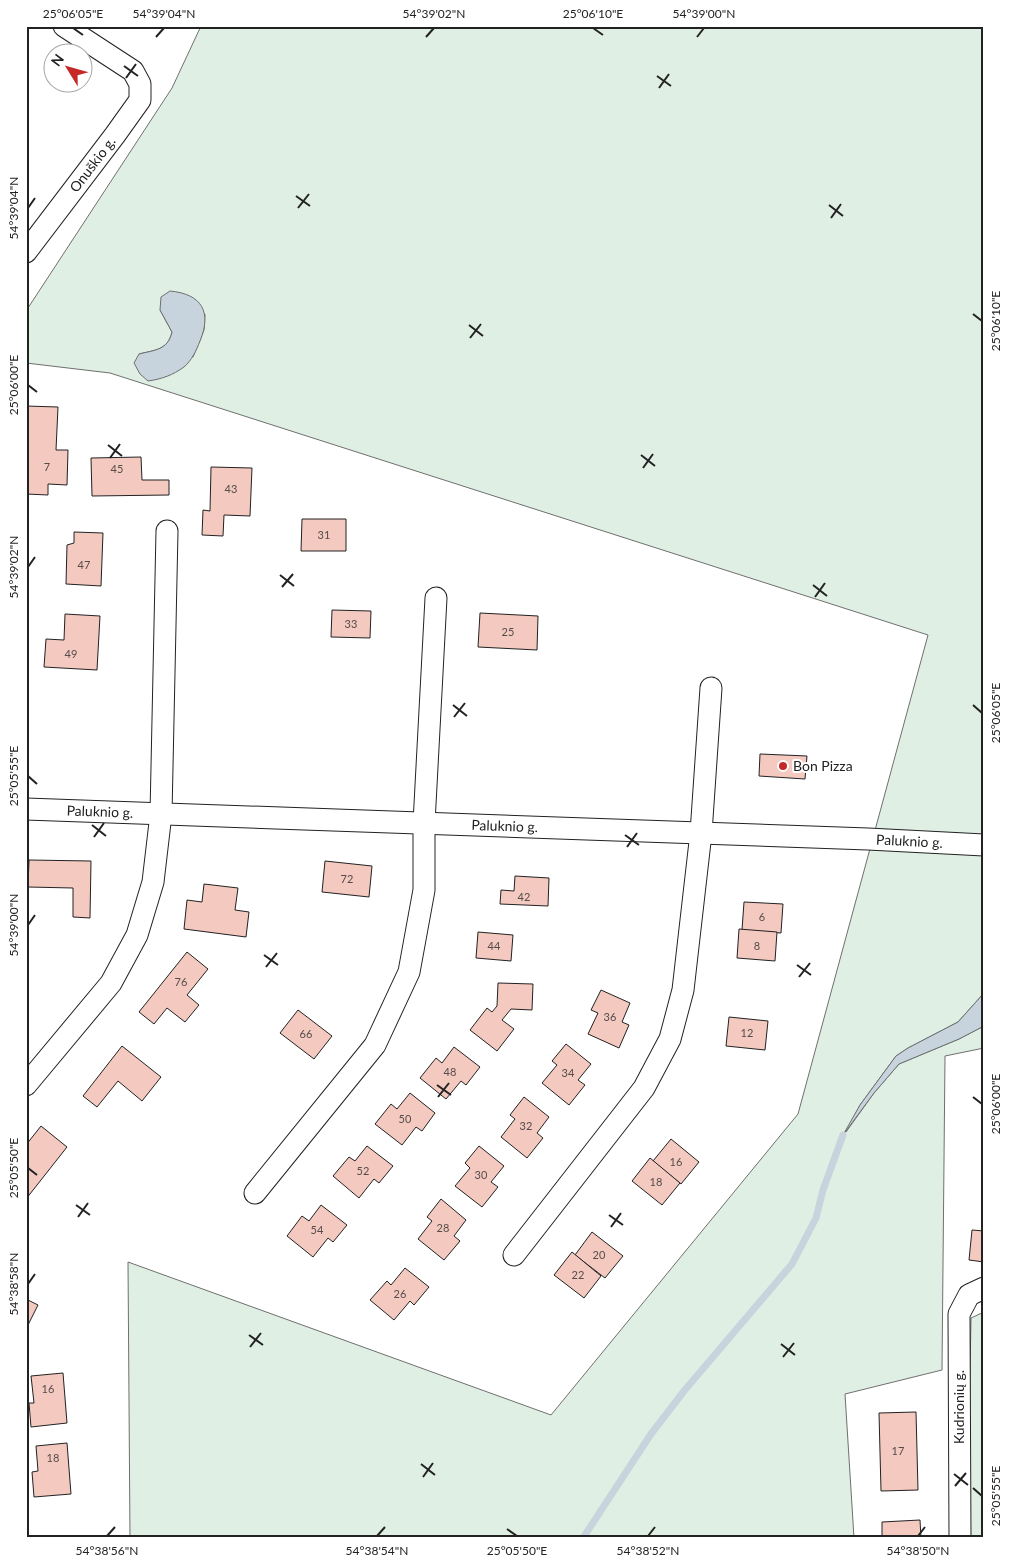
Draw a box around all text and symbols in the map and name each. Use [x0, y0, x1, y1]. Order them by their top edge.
text: 25°06'05"E [43, 6, 103, 21]
text: 54°39'04"N [133, 6, 195, 21]
text: 54°39'02"N [403, 6, 465, 21]
text: 25°06'10"E [563, 6, 623, 21]
text: 54°39'00"N [673, 6, 735, 21]
north arrow [42, 42, 92, 92]
text: N [47, 50, 67, 69]
street label: Onuškio g. [66, 133, 119, 195]
text: 54°39'04"N [6, 177, 21, 239]
text: 25°06'10"E [988, 291, 1003, 351]
text: 25°06'00"E [6, 355, 21, 415]
house number: 7 [44, 460, 50, 473]
house number: 45 [111, 462, 123, 475]
house number: 43 [225, 482, 237, 495]
house number: 31 [318, 528, 330, 541]
text: 54°39'02"N [6, 536, 21, 598]
house number: 47 [78, 558, 90, 571]
house number: 33 [345, 617, 357, 630]
house number: 25 [502, 625, 514, 638]
house number: 49 [65, 647, 77, 660]
text: 25°06'05"E [988, 683, 1003, 743]
text: 25°05'55"E [6, 746, 21, 806]
place label: Bon Pizza [793, 757, 853, 774]
marker: Bon Pizza [777, 760, 789, 772]
street label: Paluknio g. [66, 801, 134, 821]
street label: Paluknio g. [471, 816, 538, 835]
street label: Paluknio g. [876, 830, 943, 851]
house number: 72 [341, 872, 353, 885]
house number: 42 [518, 890, 530, 903]
text: 54°39'00"N [6, 894, 21, 956]
house number: 6 [759, 910, 765, 923]
house number: 44 [488, 939, 501, 952]
house number: 8 [754, 939, 760, 952]
house number: 76 [175, 975, 187, 988]
house number: 36 [604, 1010, 616, 1023]
house number: 12 [741, 1026, 753, 1039]
house number: 66 [300, 1027, 312, 1040]
house number: 48 [444, 1065, 456, 1078]
house number: 34 [562, 1066, 575, 1079]
text: 25°06'00"E [988, 1074, 1003, 1134]
house number: 50 [399, 1112, 412, 1125]
house number: 32 [520, 1119, 532, 1132]
text: 25°05'50"E [6, 1138, 21, 1198]
house number: 16 [670, 1155, 682, 1168]
house number: 52 [357, 1164, 369, 1177]
house number: 30 [475, 1168, 488, 1181]
house number: 18 [650, 1175, 662, 1188]
house number: 28 [437, 1221, 449, 1234]
house number: 54 [311, 1223, 324, 1236]
house number: 20 [593, 1248, 606, 1261]
text: 54°38'58"N [6, 1253, 21, 1315]
house number: 22 [572, 1268, 584, 1281]
house number: 26 [394, 1287, 406, 1300]
street label: Kudrionių g. [950, 1370, 967, 1444]
house number: 16 [42, 1382, 54, 1395]
house number: 17 [892, 1444, 904, 1457]
house number: 18 [47, 1451, 59, 1464]
text: 25°05'55"E [988, 1466, 1003, 1526]
text: 54°38'56"N [76, 1543, 138, 1558]
text: 54°38'54"N [346, 1543, 408, 1558]
text: 25°05'50"E [487, 1543, 547, 1558]
text: 54°38'52"N [617, 1543, 679, 1558]
text: 54°38'50"N [887, 1543, 949, 1558]

